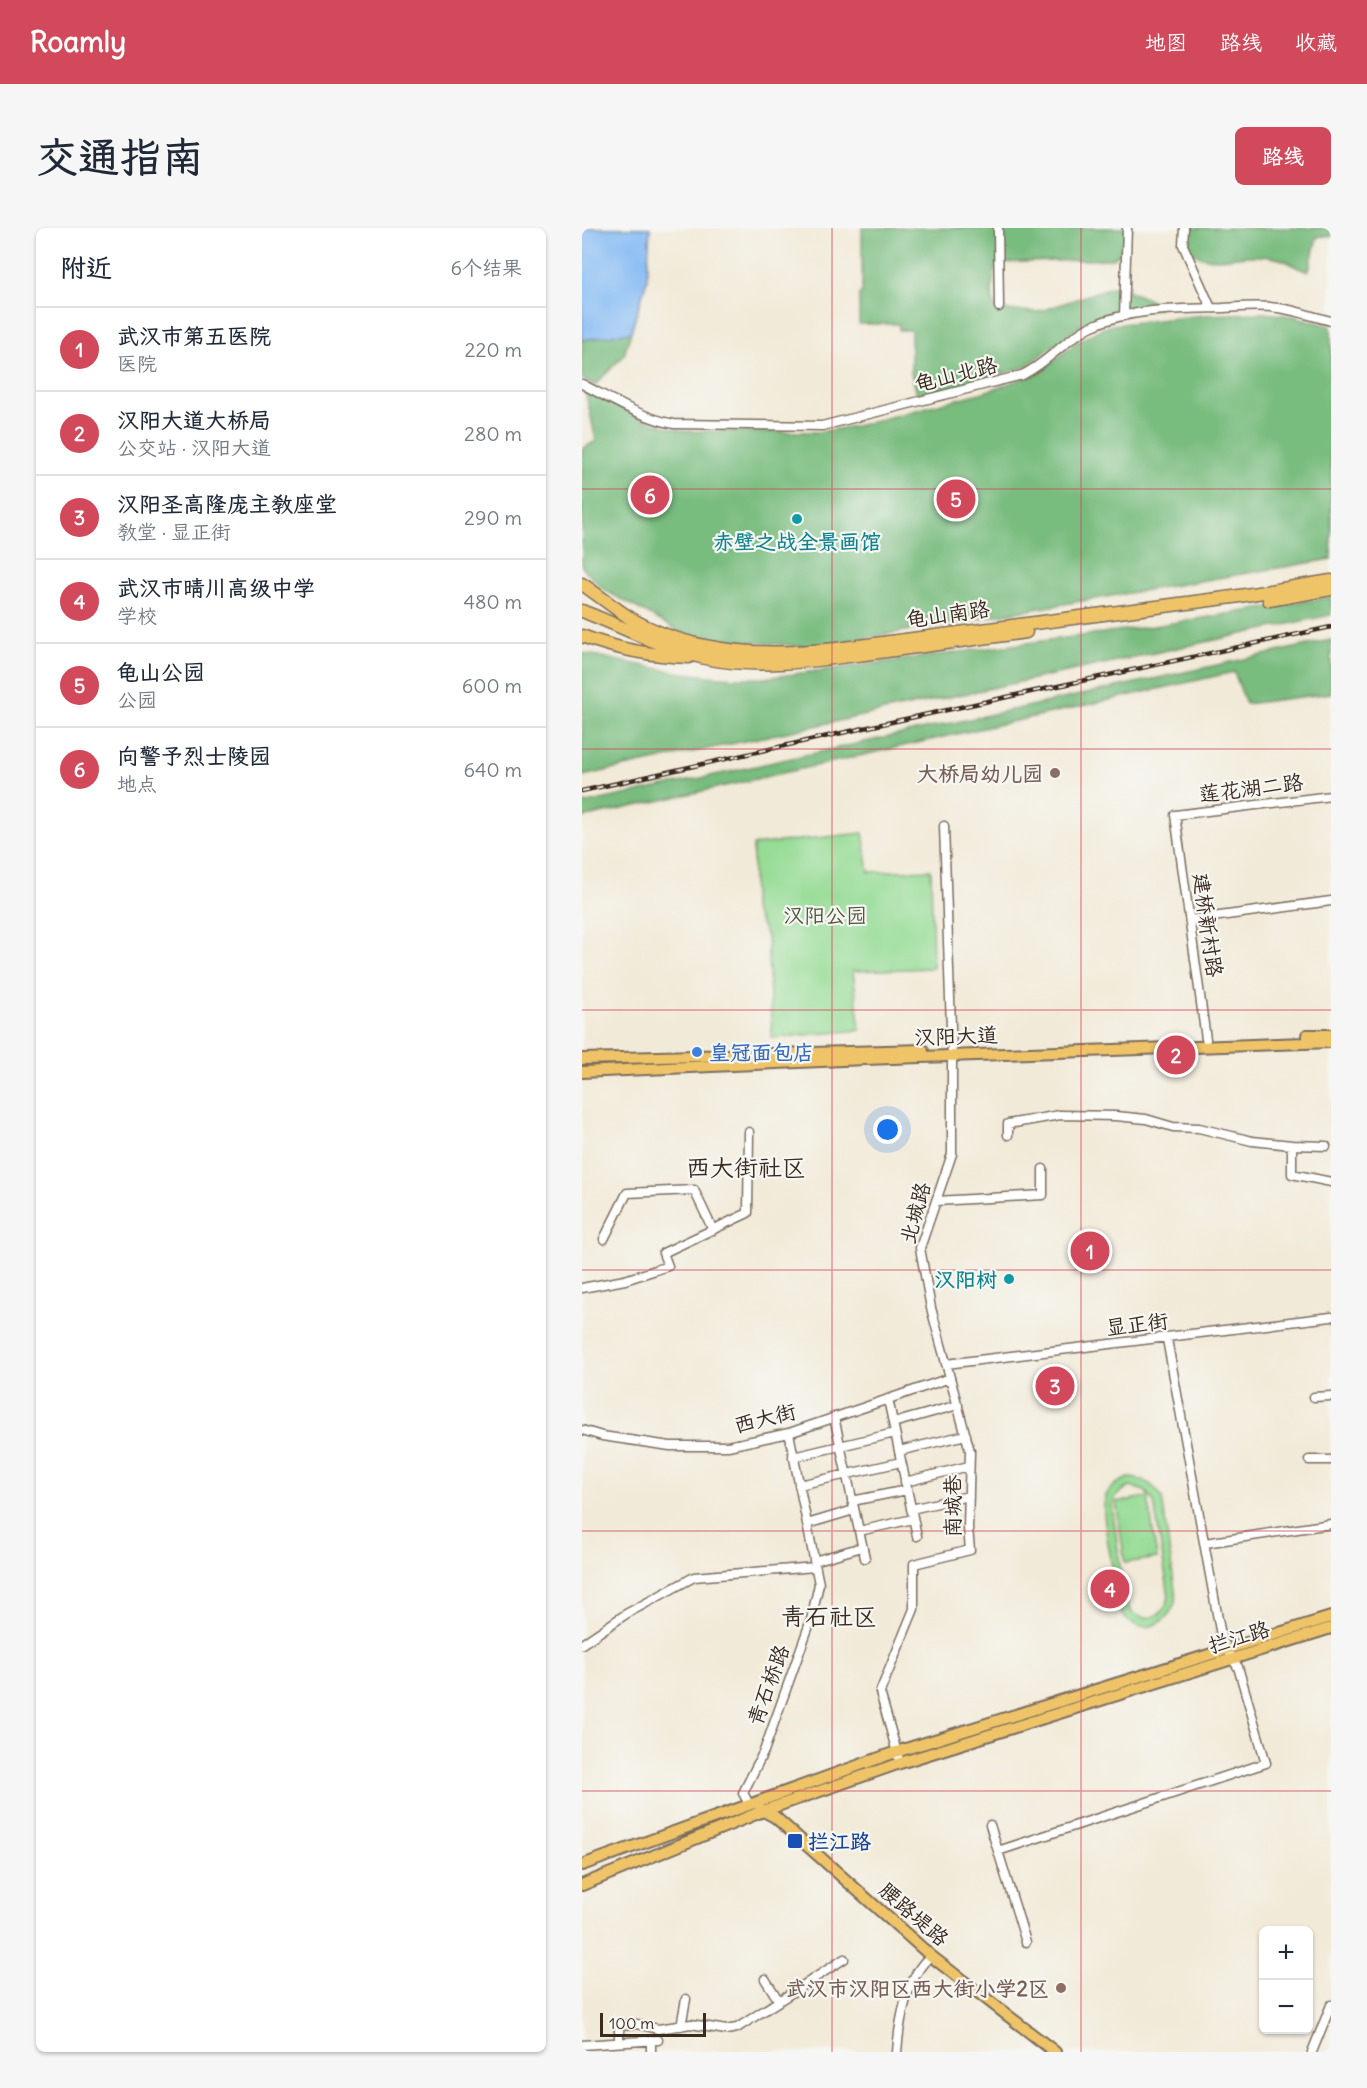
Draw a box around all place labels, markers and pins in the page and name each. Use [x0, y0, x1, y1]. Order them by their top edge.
pin: 6 [630, 472, 670, 518]
pin: 5 [936, 476, 976, 522]
marker: 赤壁之战全景画馆 [790, 512, 804, 526]
place label: 赤壁之战全景画馆 [713, 528, 881, 555]
place label: 大桥局幼儿园 [917, 760, 1043, 787]
marker: 大桥局幼儿园 [1048, 766, 1062, 780]
pin: 2 [1156, 1032, 1196, 1078]
place label: 皇冠面包店 [709, 1039, 814, 1066]
marker: 皇冠面包店 [690, 1045, 704, 1059]
pin: 1 [1070, 1228, 1110, 1274]
place label: 汉阳树 [934, 1266, 997, 1293]
marker: 汉阳树 [1002, 1272, 1016, 1286]
pin: 3 [1036, 1364, 1074, 1408]
pin: 4 [1090, 1566, 1130, 1612]
place label: 拦江路 [808, 1828, 871, 1855]
marker: 拦江路 [786, 1832, 804, 1850]
place label: 武汉市汉阳区西大街小学2区 [785, 1975, 1049, 2002]
marker: 武汉市汉阳区西大街小学2区 [1054, 1981, 1068, 1995]

